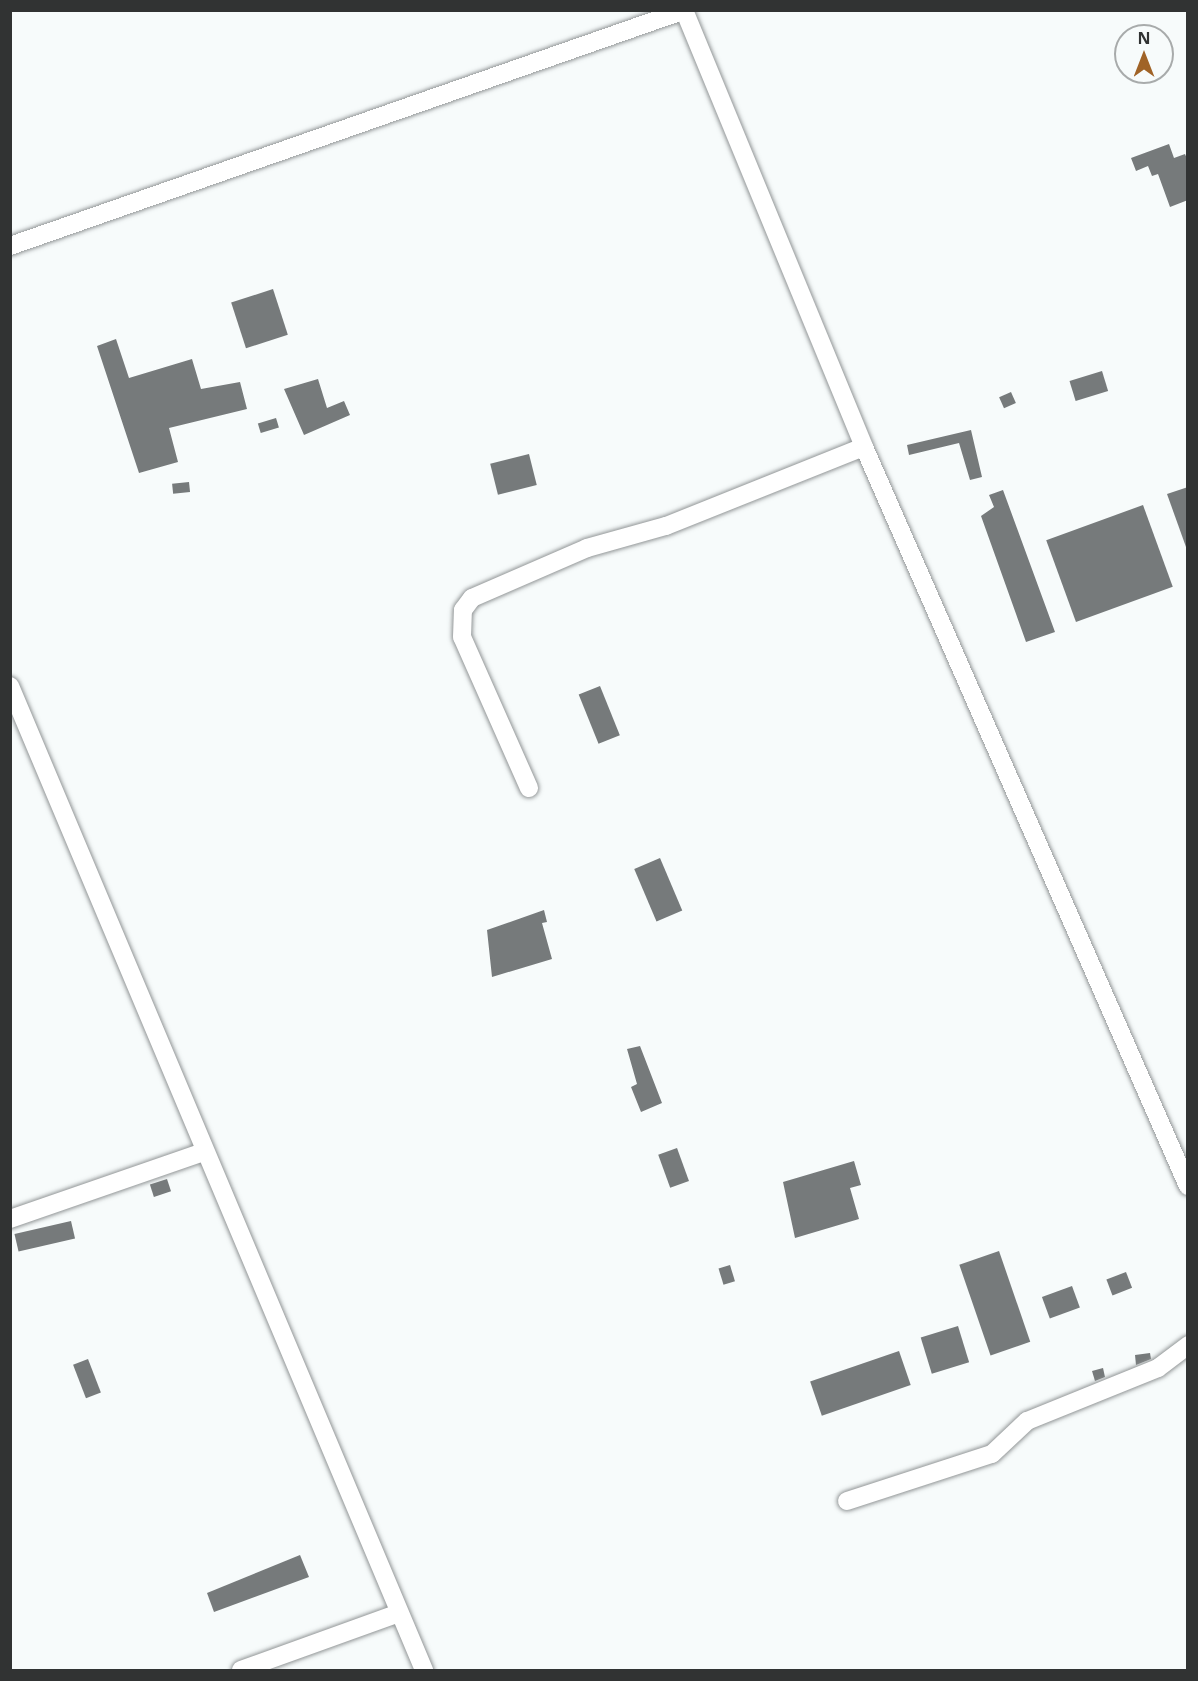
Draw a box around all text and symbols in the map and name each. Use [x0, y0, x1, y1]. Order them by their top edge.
north arrow [1114, 24, 1174, 84]
text: N [1137, 27, 1151, 49]

